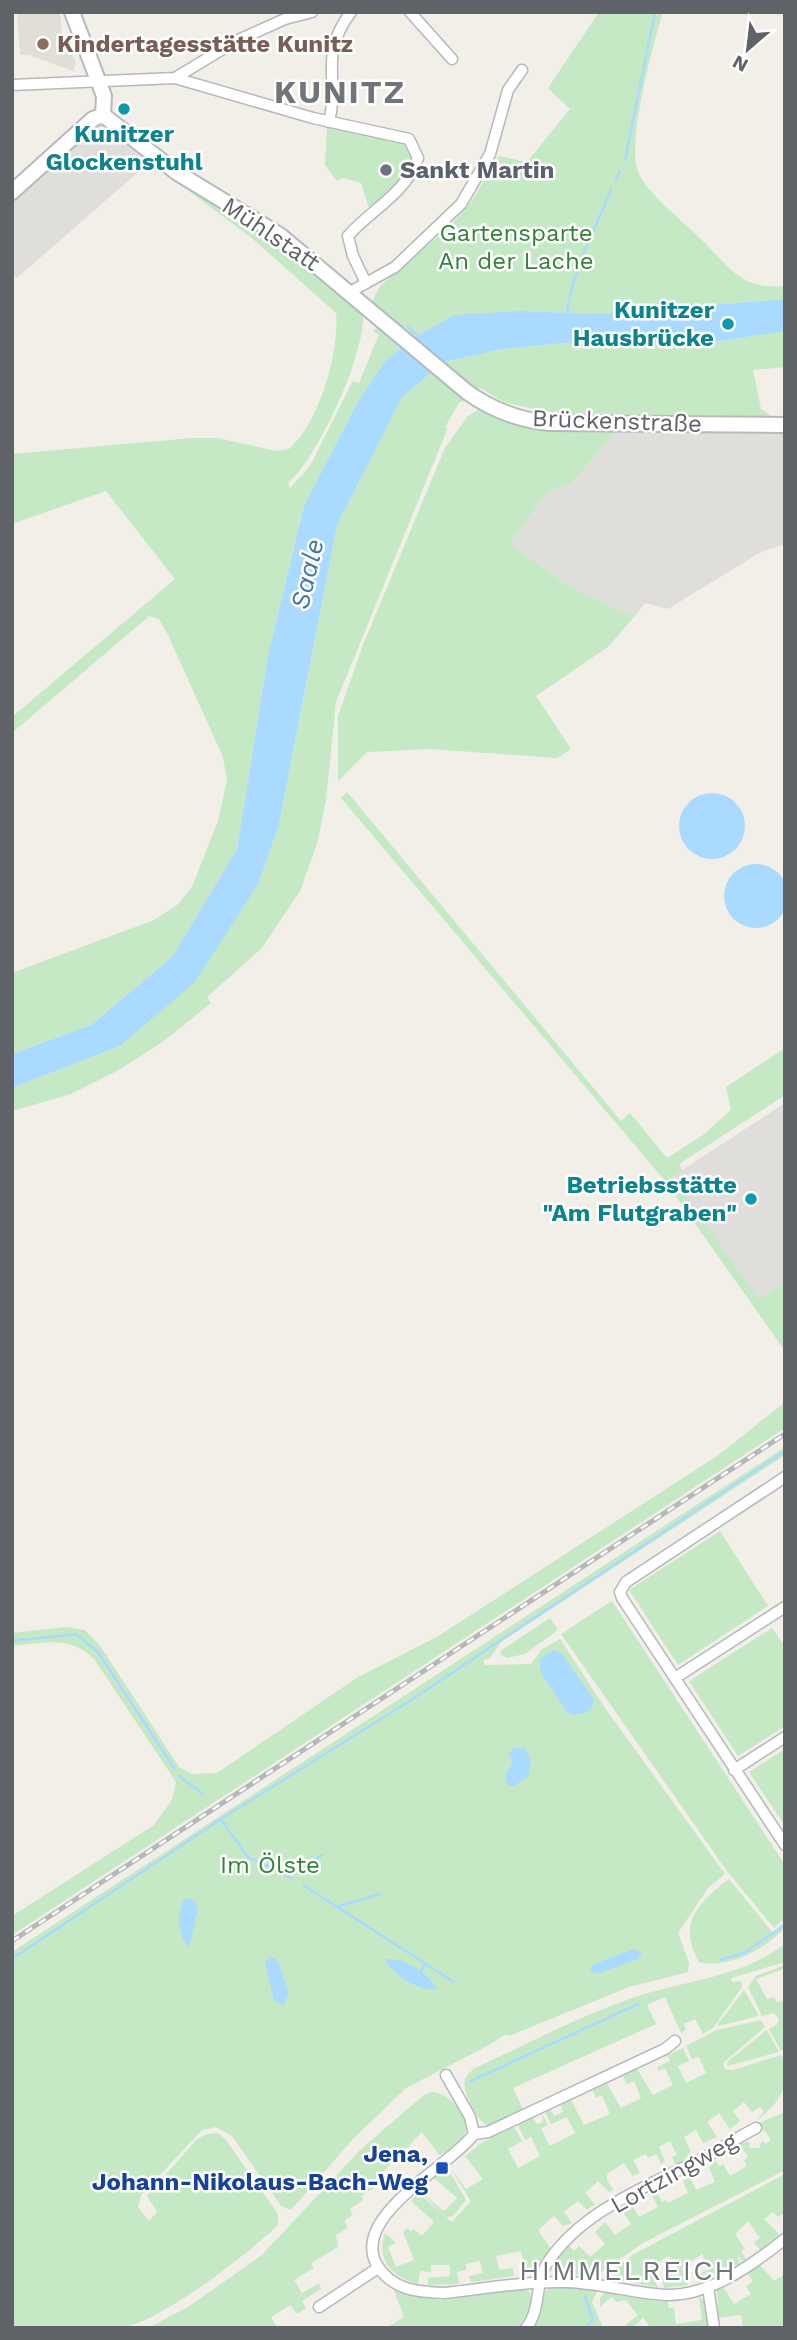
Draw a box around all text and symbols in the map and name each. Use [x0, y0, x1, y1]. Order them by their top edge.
north arrow [713, 14, 783, 84]
place label: Kindertagesstätte Kunitz [57, 30, 353, 58]
marker: Kindertagesstätte Kunitz [35, 36, 51, 52]
text: N [729, 50, 752, 77]
district label: KUNITZ [274, 73, 406, 111]
marker: Kunitzer Glockenstuhl [116, 101, 132, 117]
place label: Kunitzer Glockenstuhl [45, 120, 203, 176]
place label: Sankt Martin [400, 156, 555, 184]
marker: Sankt Martin [378, 162, 394, 178]
street label: Mühlstatt [217, 191, 325, 277]
park label: Gartensparte An der Lache [438, 219, 594, 275]
place label: Kunitzer Hausbrücke [573, 296, 715, 352]
marker: Kunitzer Hausbrücke [720, 316, 736, 332]
street label: Brückenstraße [532, 404, 702, 438]
water label: Saale [284, 536, 330, 612]
place label: Betriebsstätte "Am Flutgraben" [543, 1171, 737, 1227]
marker: Betriebsstätte "Am Flutgraben" [743, 1191, 759, 1207]
park label: Im Ölste [220, 1851, 320, 1879]
street label: Lortzingweg [606, 2127, 742, 2219]
place label: Jena, Johann-Nikolaus-Bach-Weg [92, 2140, 429, 2196]
marker: Jena, Johann-Nikolaus-Bach-Weg [434, 2160, 450, 2176]
district label: HIMMELREICH [519, 2254, 737, 2287]

